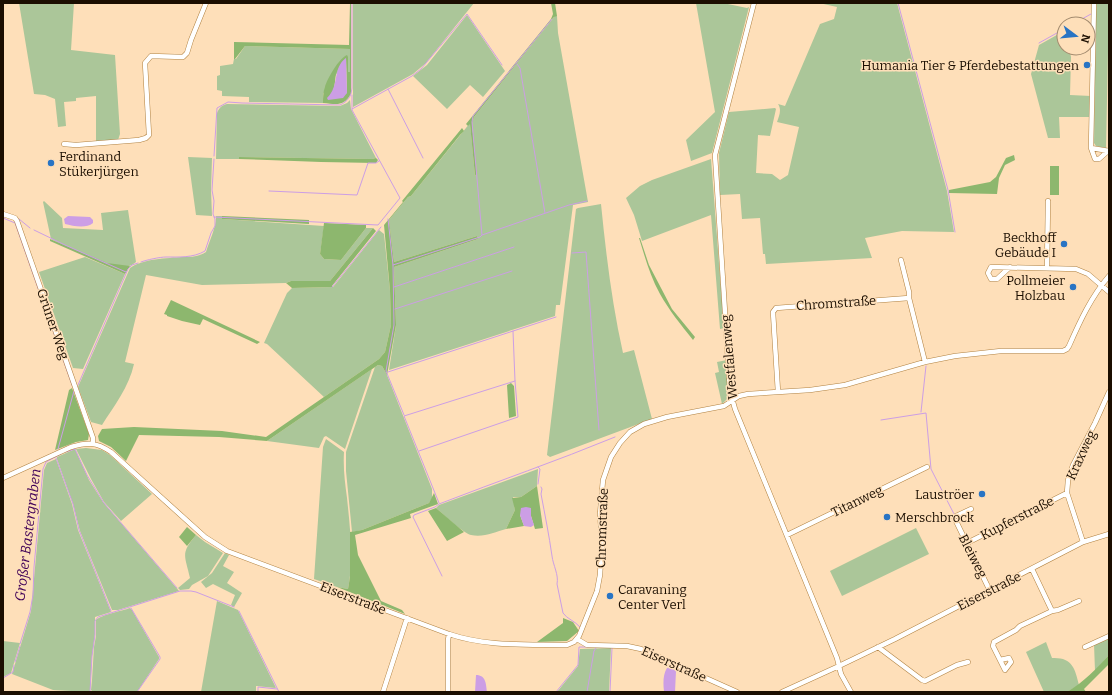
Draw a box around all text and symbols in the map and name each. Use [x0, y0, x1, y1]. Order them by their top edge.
north arrow [1056, 16, 1096, 56]
text: N [1078, 33, 1093, 45]
place label: Humania Tier & Pferdebestattungen [861, 58, 1080, 73]
marker: Humania Tier & Pferdebestattungen [1082, 60, 1092, 70]
place label: Ferdinand Stükerjürgen [59, 149, 139, 179]
marker: Ferdinand Stükerjürgen [46, 158, 56, 168]
place label: Beckhoff Gebäude I [995, 230, 1057, 260]
marker: Beckhoff Gebäude I [1059, 239, 1069, 249]
place label: Pollmeier Holzbau [1006, 273, 1065, 303]
marker: Pollmeier Holzbau [1068, 282, 1078, 292]
street label: Grüner Weg [34, 287, 72, 361]
street label: Chromstraße [795, 293, 877, 313]
street label: Westfalenweg [718, 314, 740, 400]
street label: Kraxweg [1063, 428, 1099, 482]
water label: Großer Bastergraben [11, 468, 45, 602]
street label: Titanweg [829, 482, 885, 520]
place label: Lauströer [915, 487, 974, 502]
street label: Chromstraße [593, 488, 611, 568]
marker: Lauströer [977, 489, 987, 499]
street label: Kupferstraße [978, 493, 1056, 543]
place label: Merschbrock [895, 510, 975, 525]
marker: Merschbrock [882, 512, 892, 522]
street label: Bleiweg [956, 532, 990, 580]
street label: Eiserstraße [955, 569, 1023, 613]
street label: Eiserstraße [318, 579, 388, 617]
place label: Caravaning Center Verl [618, 582, 687, 612]
marker: Caravaning Center Verl [605, 591, 615, 601]
street label: Eiserstraße [639, 643, 709, 685]

